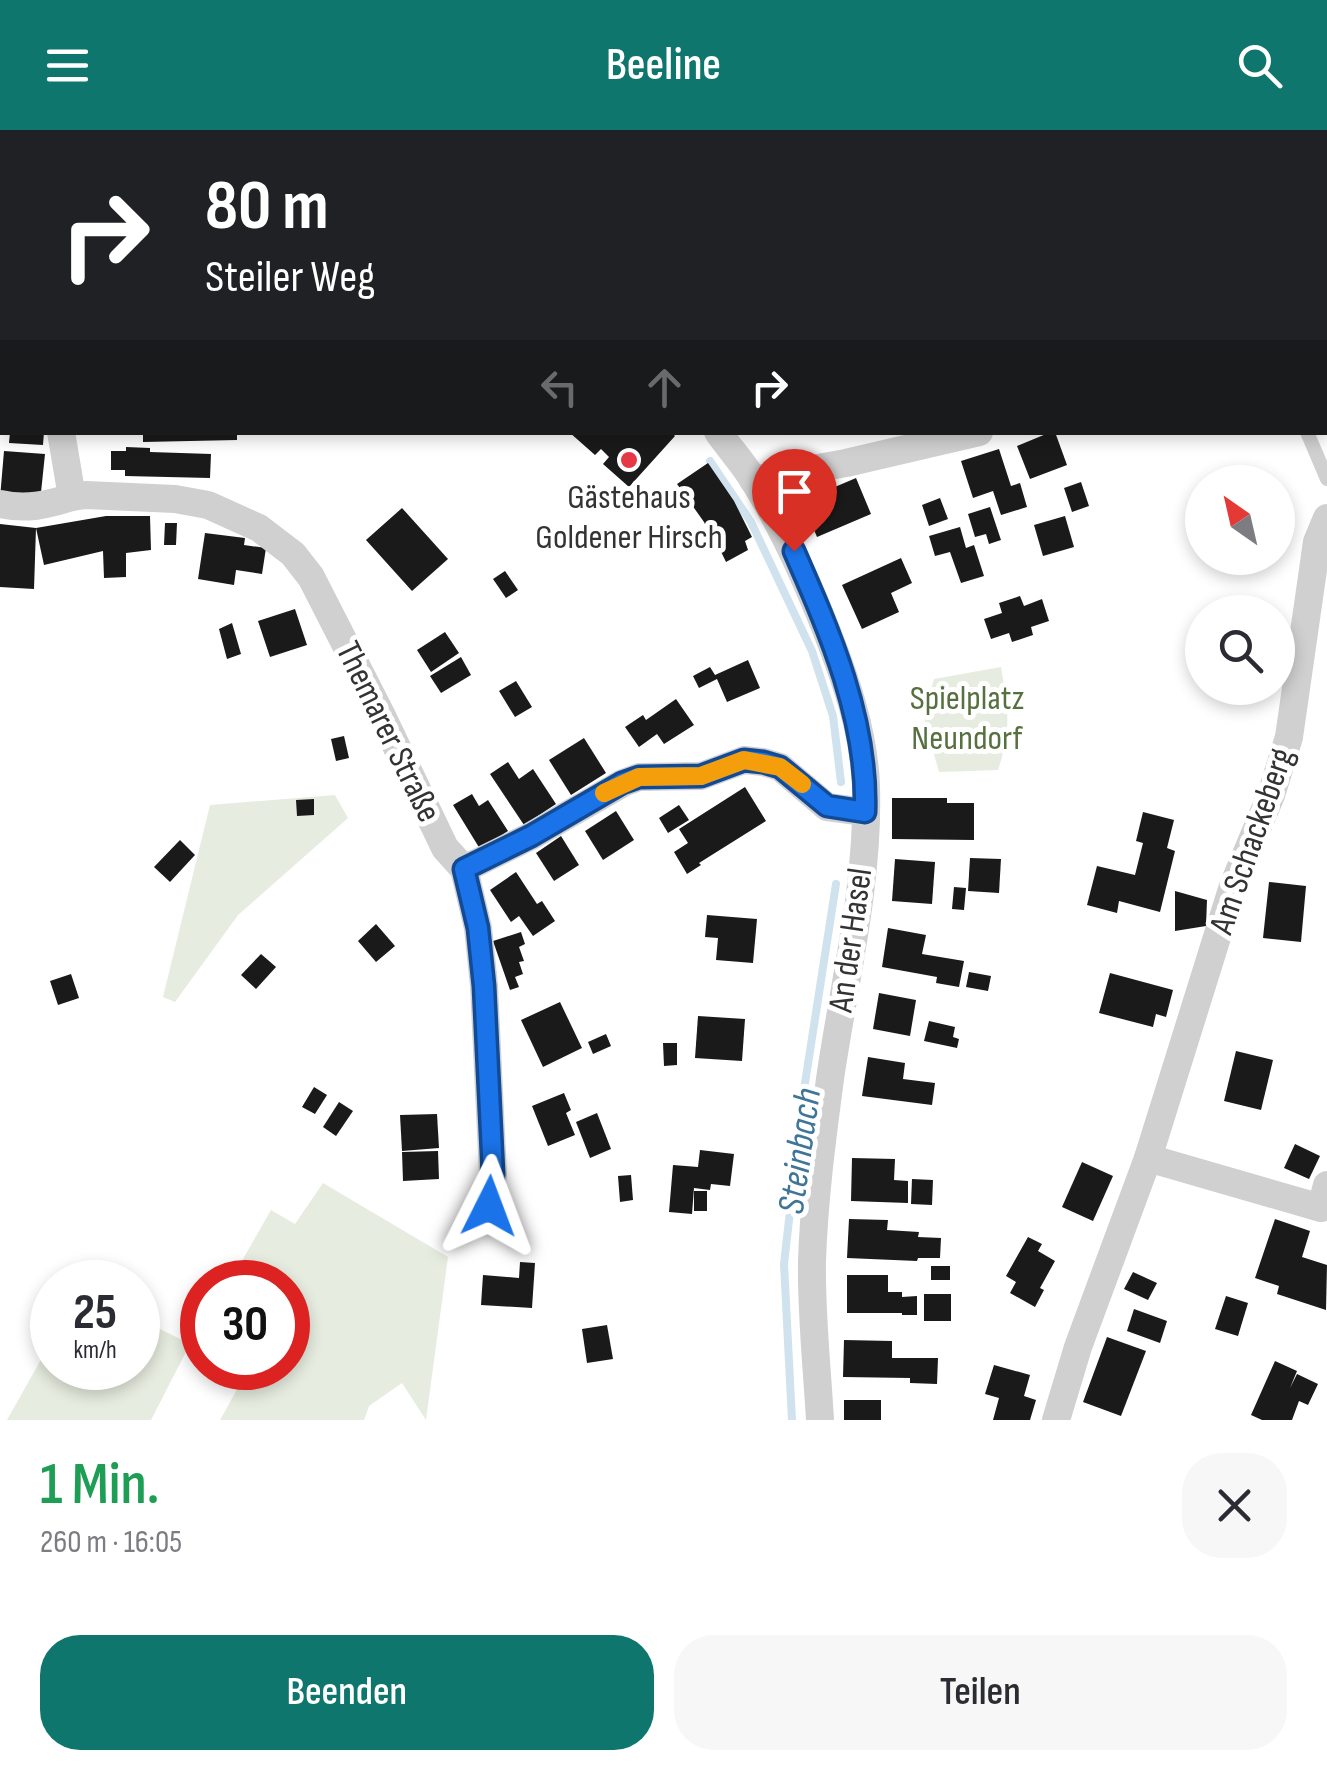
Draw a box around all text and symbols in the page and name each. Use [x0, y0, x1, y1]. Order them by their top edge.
icon: menu [40, 38, 95, 93]
text: Beeline [606, 38, 721, 93]
icon: search [1232, 38, 1287, 93]
text: 80 m [205, 165, 329, 249]
icon: right [40, 170, 170, 300]
text: Steiler Weg [205, 250, 375, 305]
icon: left [532, 360, 587, 415]
icon: ahead [637, 360, 692, 415]
icon: right [742, 360, 797, 415]
marker: Gästehaus Goldener Hirsch [618, 449, 640, 471]
pin [752, 449, 837, 552]
icon: arrive [767, 464, 822, 519]
north arrow [1185, 465, 1295, 575]
map controls [1185, 465, 1295, 705]
place label: Gästehaus Goldener Hirsch [535, 476, 723, 559]
button: search [1185, 595, 1295, 705]
street label: Themarer Straße [326, 635, 450, 829]
park label: Spielplatz Neundorf [910, 677, 1024, 760]
street label: Am Schackeberg [1200, 742, 1304, 940]
street label: An der Hasel [819, 865, 882, 1016]
water label: Steinbach [769, 1085, 831, 1217]
position arrow [437, 1154, 541, 1258]
speed limit sign: 30 [180, 1260, 310, 1390]
text: 25 [73, 1283, 117, 1343]
text: km/h [73, 1335, 117, 1366]
text: 1 Min. [40, 1449, 160, 1521]
button: close [1182, 1453, 1287, 1558]
text: 260 m · 16:05 [40, 1523, 182, 1562]
button: Beenden [40, 1635, 654, 1750]
button: Teilen [674, 1635, 1287, 1750]

